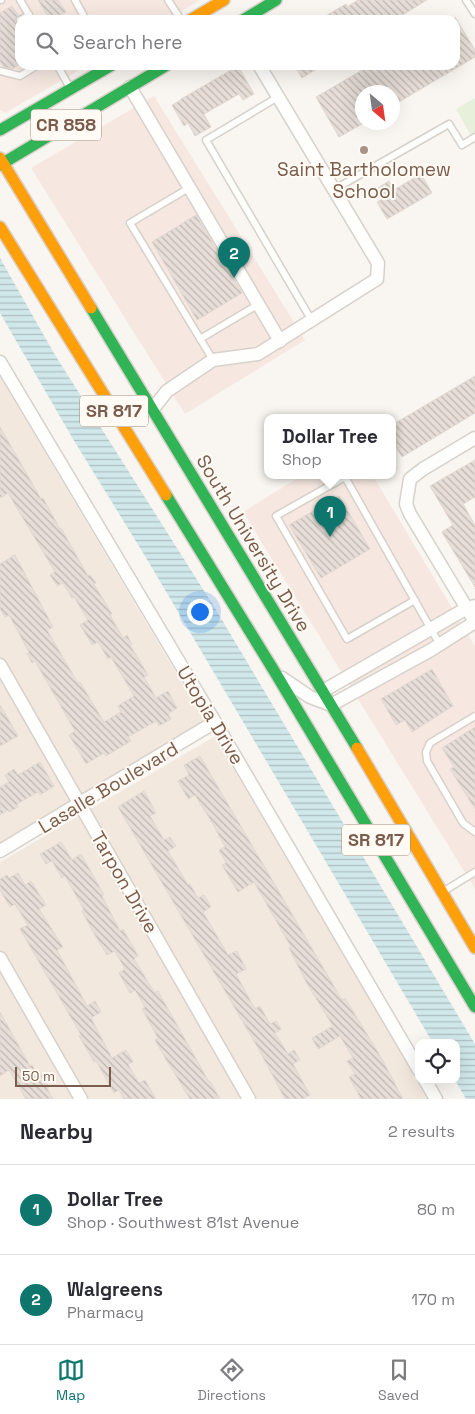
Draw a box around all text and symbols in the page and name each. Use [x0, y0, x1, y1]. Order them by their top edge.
search box [15, 15, 460, 70]
icon: search [33, 29, 61, 57]
text: Search here [73, 30, 183, 55]
north arrow [355, 85, 400, 130]
road number: CR 858 [31, 110, 101, 140]
marker: Saint Bartholomew School [358, 144, 370, 156]
place label: Saint Bartholomew School [277, 157, 451, 204]
pin: 2 [218, 237, 250, 278]
road number: SR 817 [80, 396, 148, 426]
popup [264, 414, 396, 479]
text: Dollar Tree [282, 424, 378, 449]
text: Shop [282, 449, 322, 470]
street label: South University Drive [191, 450, 317, 637]
pin: 1 [314, 496, 346, 537]
your location [187, 599, 213, 625]
street label: Utopia Drive [171, 661, 250, 769]
street label: Lasalle Boulevard [34, 736, 183, 839]
road number: SR 817 [342, 824, 410, 856]
street label: Tarpon Drive [85, 827, 164, 938]
map controls [415, 1039, 460, 1084]
button: locate [415, 1039, 460, 1084]
scale bar [15, 1064, 111, 1087]
text: 50 m [22, 1067, 55, 1085]
text: Nearby [20, 1118, 93, 1145]
text: 2 results [388, 1121, 455, 1142]
text: Dollar Tree [67, 1187, 163, 1212]
text: 1 [32, 1199, 40, 1220]
text: 80 m [417, 1199, 455, 1220]
text: Shop · Southwest 81st Avenue [67, 1212, 299, 1233]
text: Walgreens [67, 1277, 163, 1302]
text: 2 [31, 1289, 41, 1310]
text: 170 m [411, 1289, 455, 1310]
text: Pharmacy [67, 1302, 144, 1323]
tab: Map [56, 1356, 85, 1404]
tab: Directions [197, 1356, 266, 1404]
tab: Saved [378, 1356, 419, 1404]

